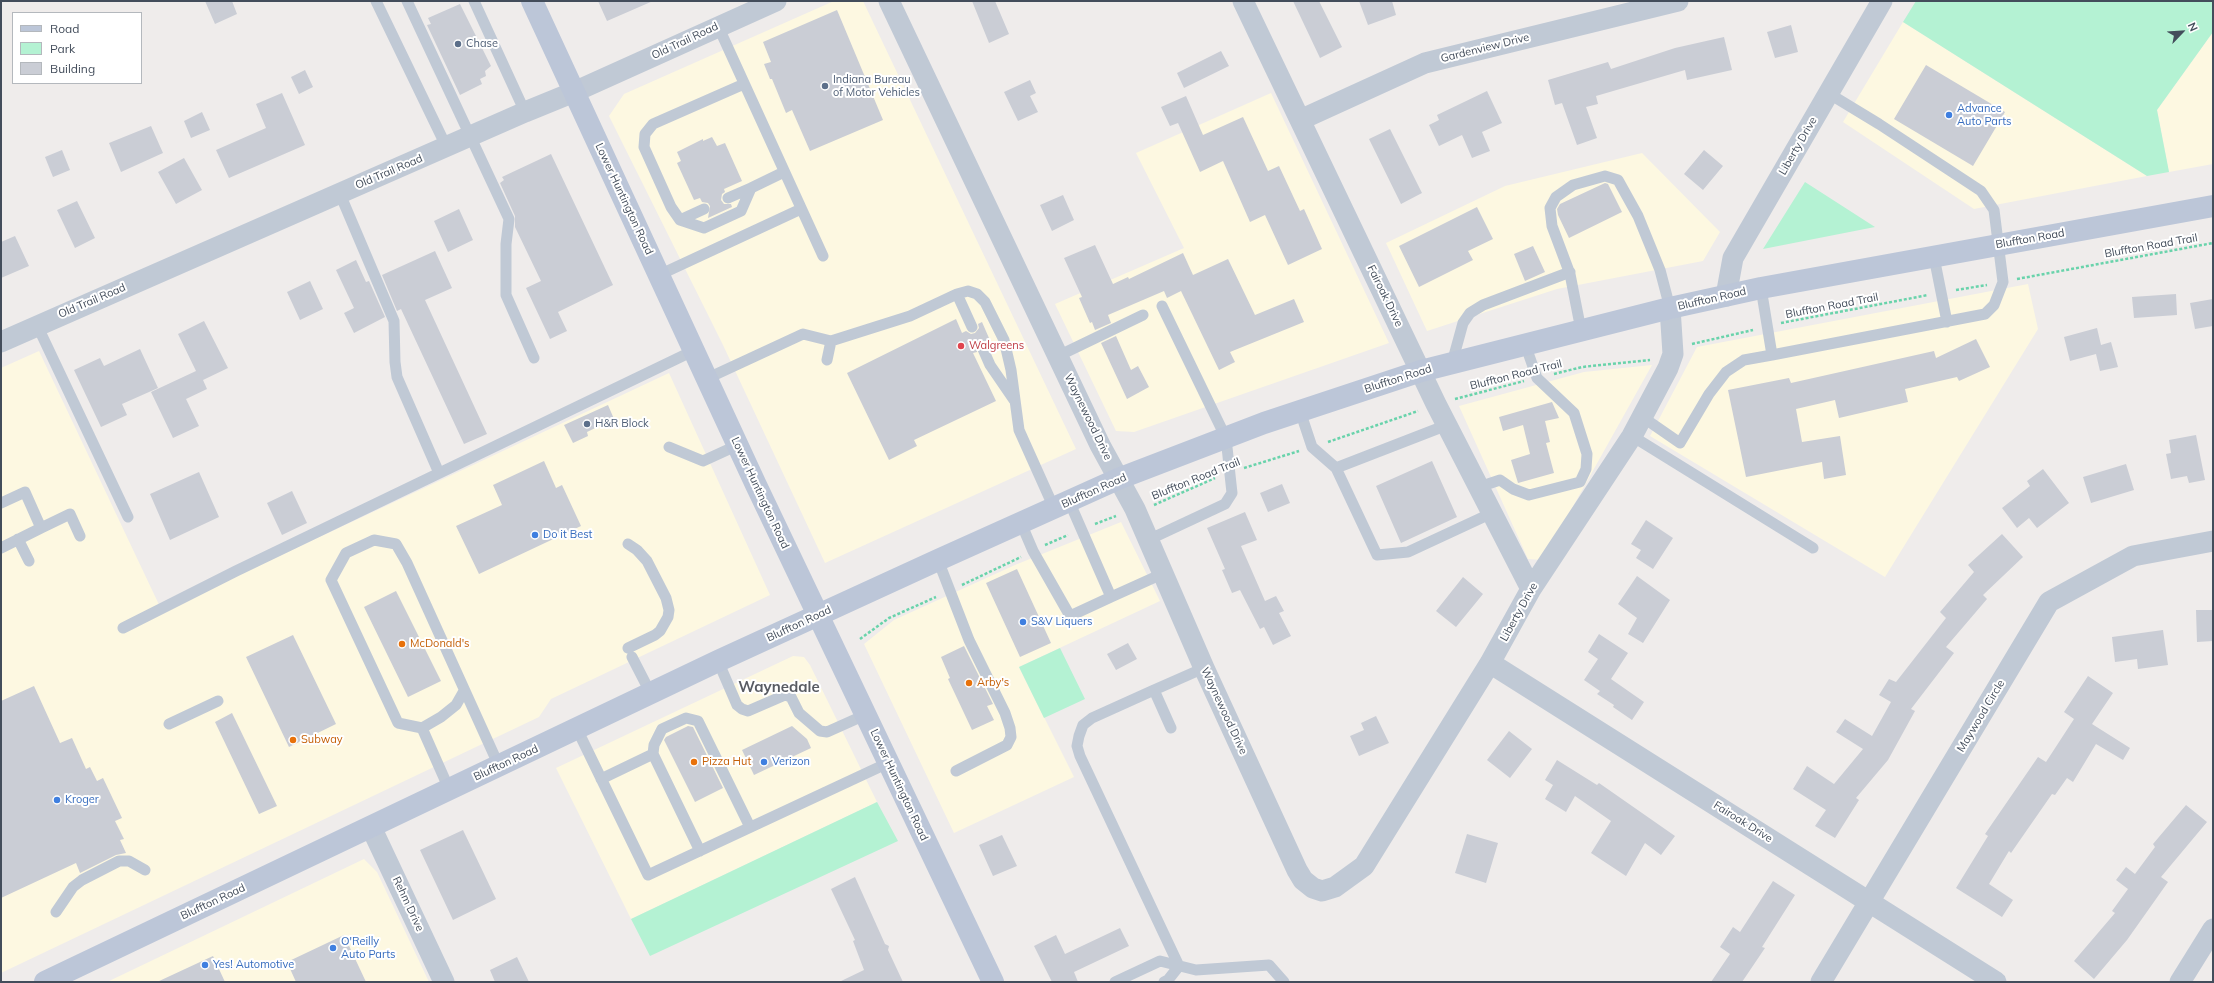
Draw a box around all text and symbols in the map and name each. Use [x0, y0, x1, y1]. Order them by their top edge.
legend [12, 12, 142, 84]
north arrow [2162, 12, 2202, 52]
street label: Old Trail Road [650, 20, 720, 62]
text: N [2185, 20, 2201, 34]
text: Road [50, 21, 79, 36]
street label: Gardenview Drive [1439, 31, 1531, 65]
place label: Chase [466, 37, 498, 51]
marker: Chase [453, 39, 463, 49]
text: Park [50, 41, 75, 56]
text: Building [50, 61, 95, 76]
place label: Indiana Bureau of Motor Vehicles [833, 73, 920, 99]
marker: Indiana Bureau of Motor Vehicles [820, 81, 830, 91]
place label: Advance Auto Parts [1957, 102, 2011, 128]
marker: Advance Auto Parts [1944, 110, 1954, 120]
street label: Liberty Drive [1776, 115, 1820, 177]
street label: Lower Huntington Road [592, 141, 656, 257]
street label: Old Trail Road [353, 152, 425, 192]
street label: Bluffton Road [1994, 226, 2066, 252]
street label: Bluffton Road Trail [2103, 231, 2199, 261]
street label: Fairoak Drive [1364, 263, 1406, 329]
street label: Old Trail Road [56, 281, 128, 321]
street label: Bluffton Road [1677, 285, 1747, 313]
street label: Bluffton Road Trail [1784, 291, 1880, 321]
place label: Walgreens [969, 339, 1024, 353]
marker: Walgreens [956, 341, 966, 351]
street label: Bluffton Road Trail [1469, 357, 1563, 393]
street label: Bluffton Road [1363, 362, 1433, 396]
street label: Waynewood Drive [1061, 372, 1115, 462]
place label: H&R Block [595, 417, 649, 431]
marker: H&R Block [582, 419, 592, 429]
street label: Lower Huntington Road [728, 435, 792, 551]
street label: Bluffton Road Trail [1150, 455, 1242, 503]
street label: Bluffton Road [1059, 471, 1129, 511]
place label: Do it Best [543, 528, 592, 542]
marker: Do it Best [530, 530, 540, 540]
street label: Liberty Drive [1498, 581, 1540, 643]
street label: Bluffton Road [765, 603, 833, 645]
place label: S&V Liquers [1031, 615, 1092, 629]
marker: S&V Liquers [1018, 617, 1028, 627]
place label: McDonald's [410, 637, 470, 651]
marker: McDonald's [397, 639, 407, 649]
street label: Waynewood Drive [1198, 665, 1250, 757]
place label: Arby's [977, 676, 1009, 690]
district label: Waynedale [738, 678, 820, 696]
marker: Arby's [964, 678, 974, 688]
street label: Maywood Circle [1954, 678, 2008, 754]
street label: Lower Huntington Road [867, 727, 931, 843]
place label: Subway [301, 733, 343, 747]
marker: Subway [288, 735, 298, 745]
street label: Bluffton Road [472, 742, 540, 784]
place label: Pizza Hut [702, 755, 751, 769]
place label: Verizon [772, 755, 810, 769]
marker: Pizza Hut [689, 757, 699, 767]
marker: Verizon [759, 757, 769, 767]
place label: Kroger [65, 793, 99, 807]
marker: Kroger [52, 795, 62, 805]
street label: Fairoak Drive [1711, 799, 1775, 845]
street label: Rehm Drive [390, 874, 426, 934]
street label: Bluffton Road [179, 881, 247, 923]
place label: O'Reilly Auto Parts [341, 935, 395, 961]
marker: O'Reilly Auto Parts [328, 943, 338, 953]
place label: Yes! Automotive [213, 958, 294, 972]
marker: Yes! Automotive [200, 960, 210, 970]

